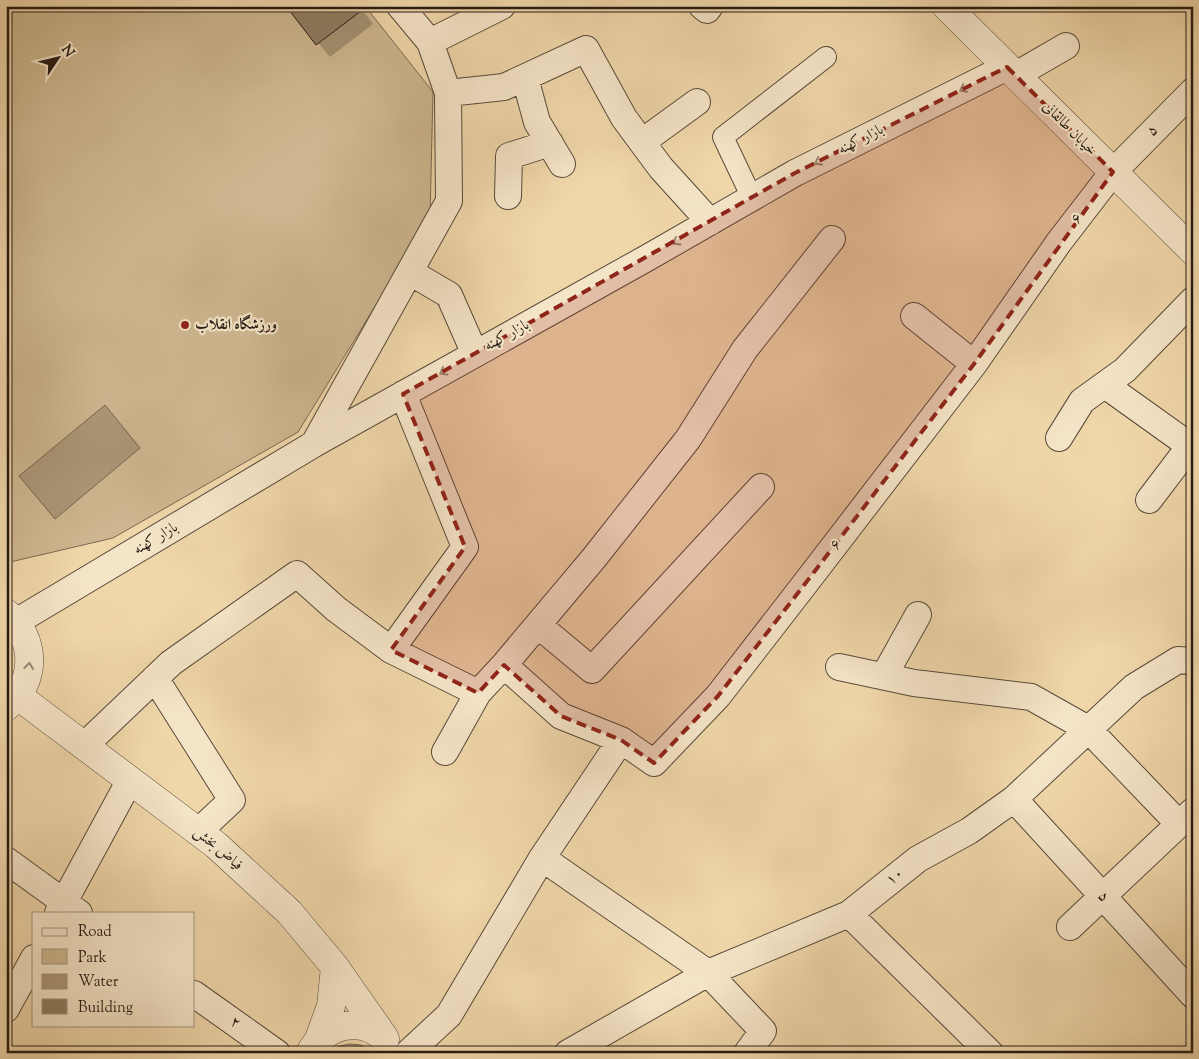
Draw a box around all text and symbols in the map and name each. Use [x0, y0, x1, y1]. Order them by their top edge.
north arrow [32, 32, 82, 82]
text: N [56, 41, 78, 62]
one-way arrow [959, 83, 968, 93]
street label: خیابان طالقانی [1037, 97, 1101, 161]
street label: بازار کهنه [835, 120, 888, 160]
street label: ۵ [1142, 120, 1164, 142]
one-way arrow [814, 156, 823, 166]
street label: ۶ [1066, 209, 1088, 229]
one-way arrow [673, 235, 682, 245]
place label: ورزشگاه انقلاب [195, 314, 277, 336]
street label: بازار کهنه [481, 315, 533, 357]
marker: ورزشگاه انقلاب [179, 319, 191, 331]
one-way arrow [439, 366, 448, 376]
street label: بازار کهنه [130, 517, 182, 561]
street label: ۶ [825, 535, 847, 555]
one-way arrow [23, 662, 34, 670]
street label: فیاض بخش [189, 822, 247, 876]
street label: ۱۰ [882, 863, 908, 891]
street label: ۵ [1092, 887, 1114, 907]
legend [32, 912, 195, 1026]
text: Road [78, 922, 112, 943]
text: Park [78, 948, 107, 969]
text: Water [78, 972, 119, 993]
text: Building [78, 998, 133, 1019]
street label: ۲ [225, 1012, 245, 1034]

